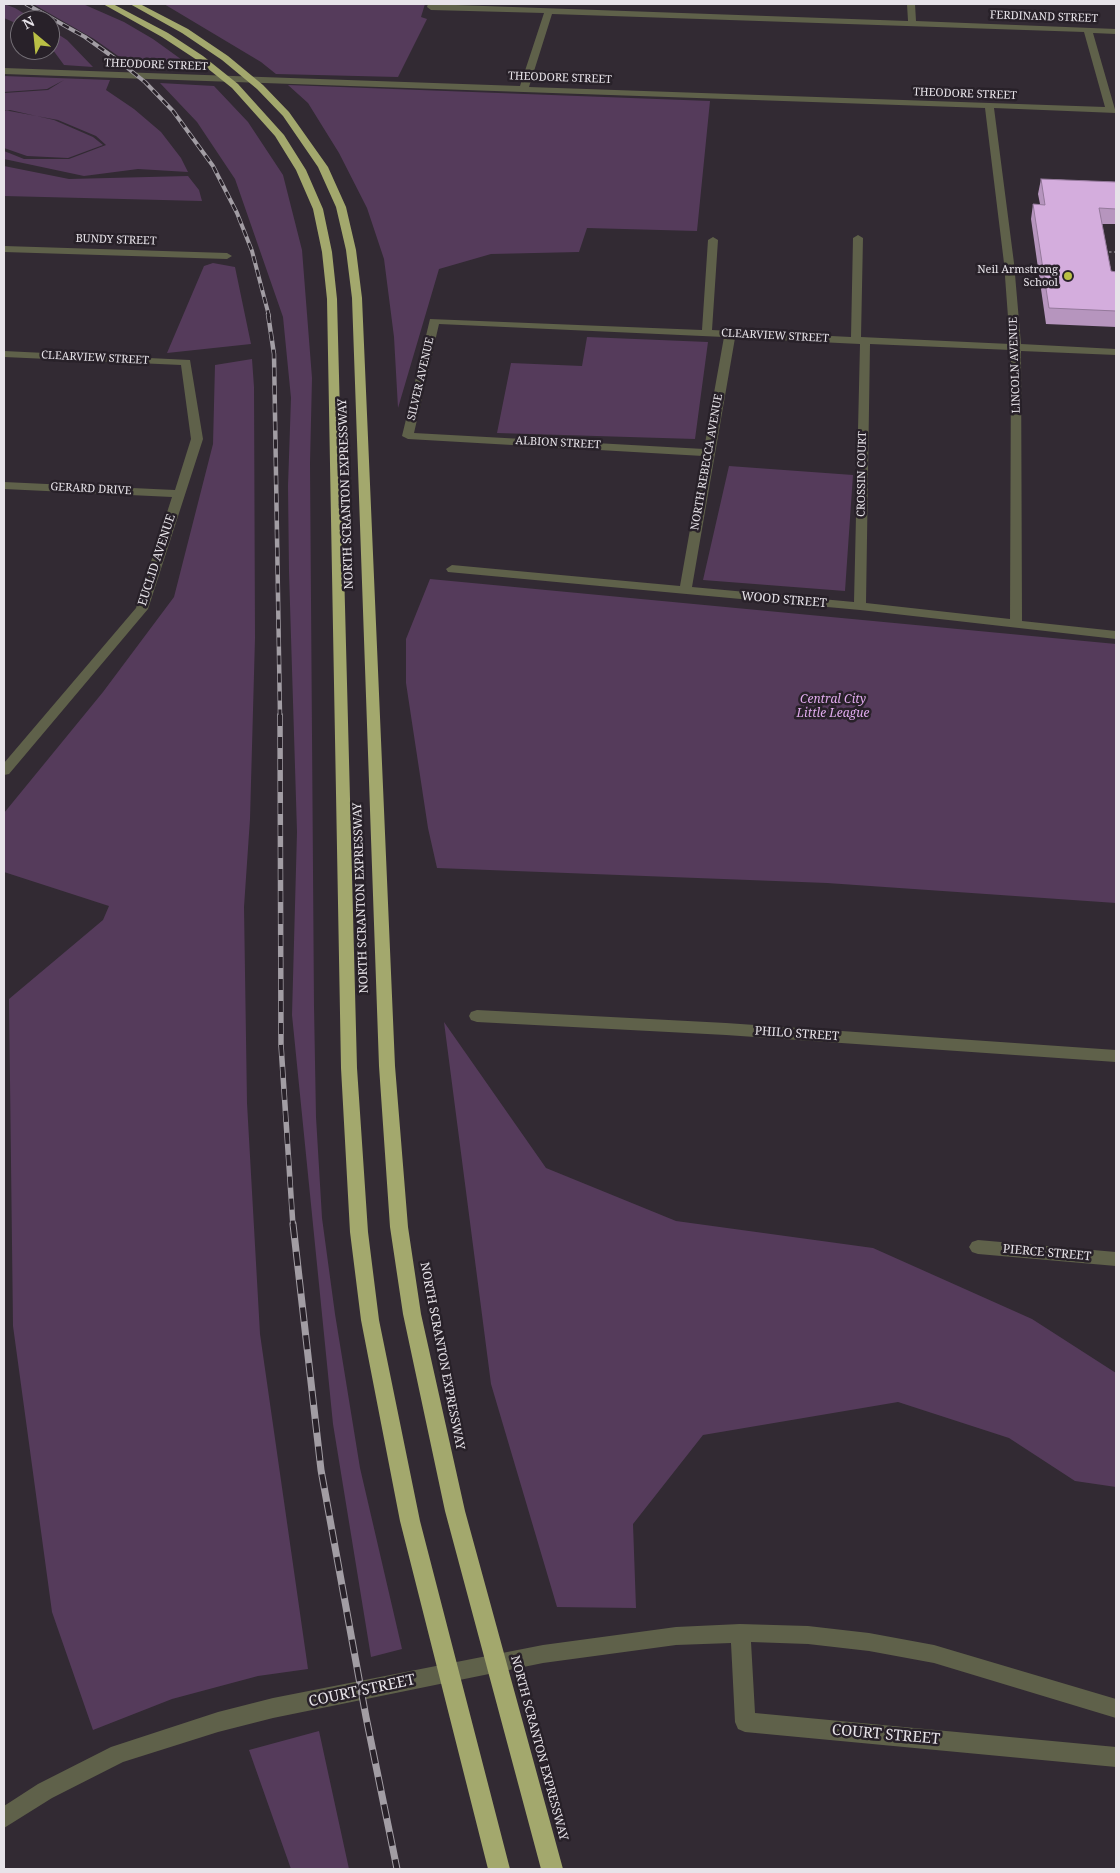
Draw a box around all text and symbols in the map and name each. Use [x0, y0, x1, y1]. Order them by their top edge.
street label: FERDINAND STREET [990, 9, 1098, 25]
north arrow [10, 10, 60, 60]
text: N [19, 11, 38, 33]
street label: THEODORE STREET [104, 57, 208, 73]
street label: THEODORE STREET [508, 70, 612, 86]
street label: THEODORE STREET [913, 86, 1017, 102]
street label: BUNDY STREET [75, 232, 157, 248]
place label: Neil Armstrong School [977, 263, 1058, 289]
marker: Neil Armstrong School [1062, 270, 1074, 282]
street label: LINCOLN AVENUE [1007, 317, 1023, 413]
street label: CLEARVIEW STREET [721, 327, 829, 345]
street label: SILVER AVENUE [405, 336, 437, 422]
street label: CLEARVIEW STREET [41, 349, 149, 367]
street label: NORTH REBECCA AVENUE [688, 393, 726, 531]
street label: NORTH SCRANTON EXPRESSWAY [335, 398, 357, 590]
street label: CROSSIN COURT [855, 431, 869, 517]
street label: ALBION STREET [515, 434, 601, 452]
street label: GERARD DRIVE [50, 480, 132, 498]
street label: EUCLID AVENUE [135, 512, 179, 608]
street label: WOOD STREET [741, 589, 827, 611]
park label: Central City Little League [797, 693, 869, 721]
street label: NORTH SCRANTON EXPRESSWAY [350, 802, 372, 994]
street label: PHILO STREET [754, 1024, 840, 1044]
street label: PIERCE STREET [1002, 1242, 1092, 1264]
street label: NORTH SCRANTON EXPRESSWAY [417, 1261, 467, 1451]
street label: NORTH SCRANTON EXPRESSWAY [507, 1654, 571, 1842]
street label: COURT STREET [307, 1671, 417, 1711]
street label: COURT STREET [831, 1721, 941, 1749]

